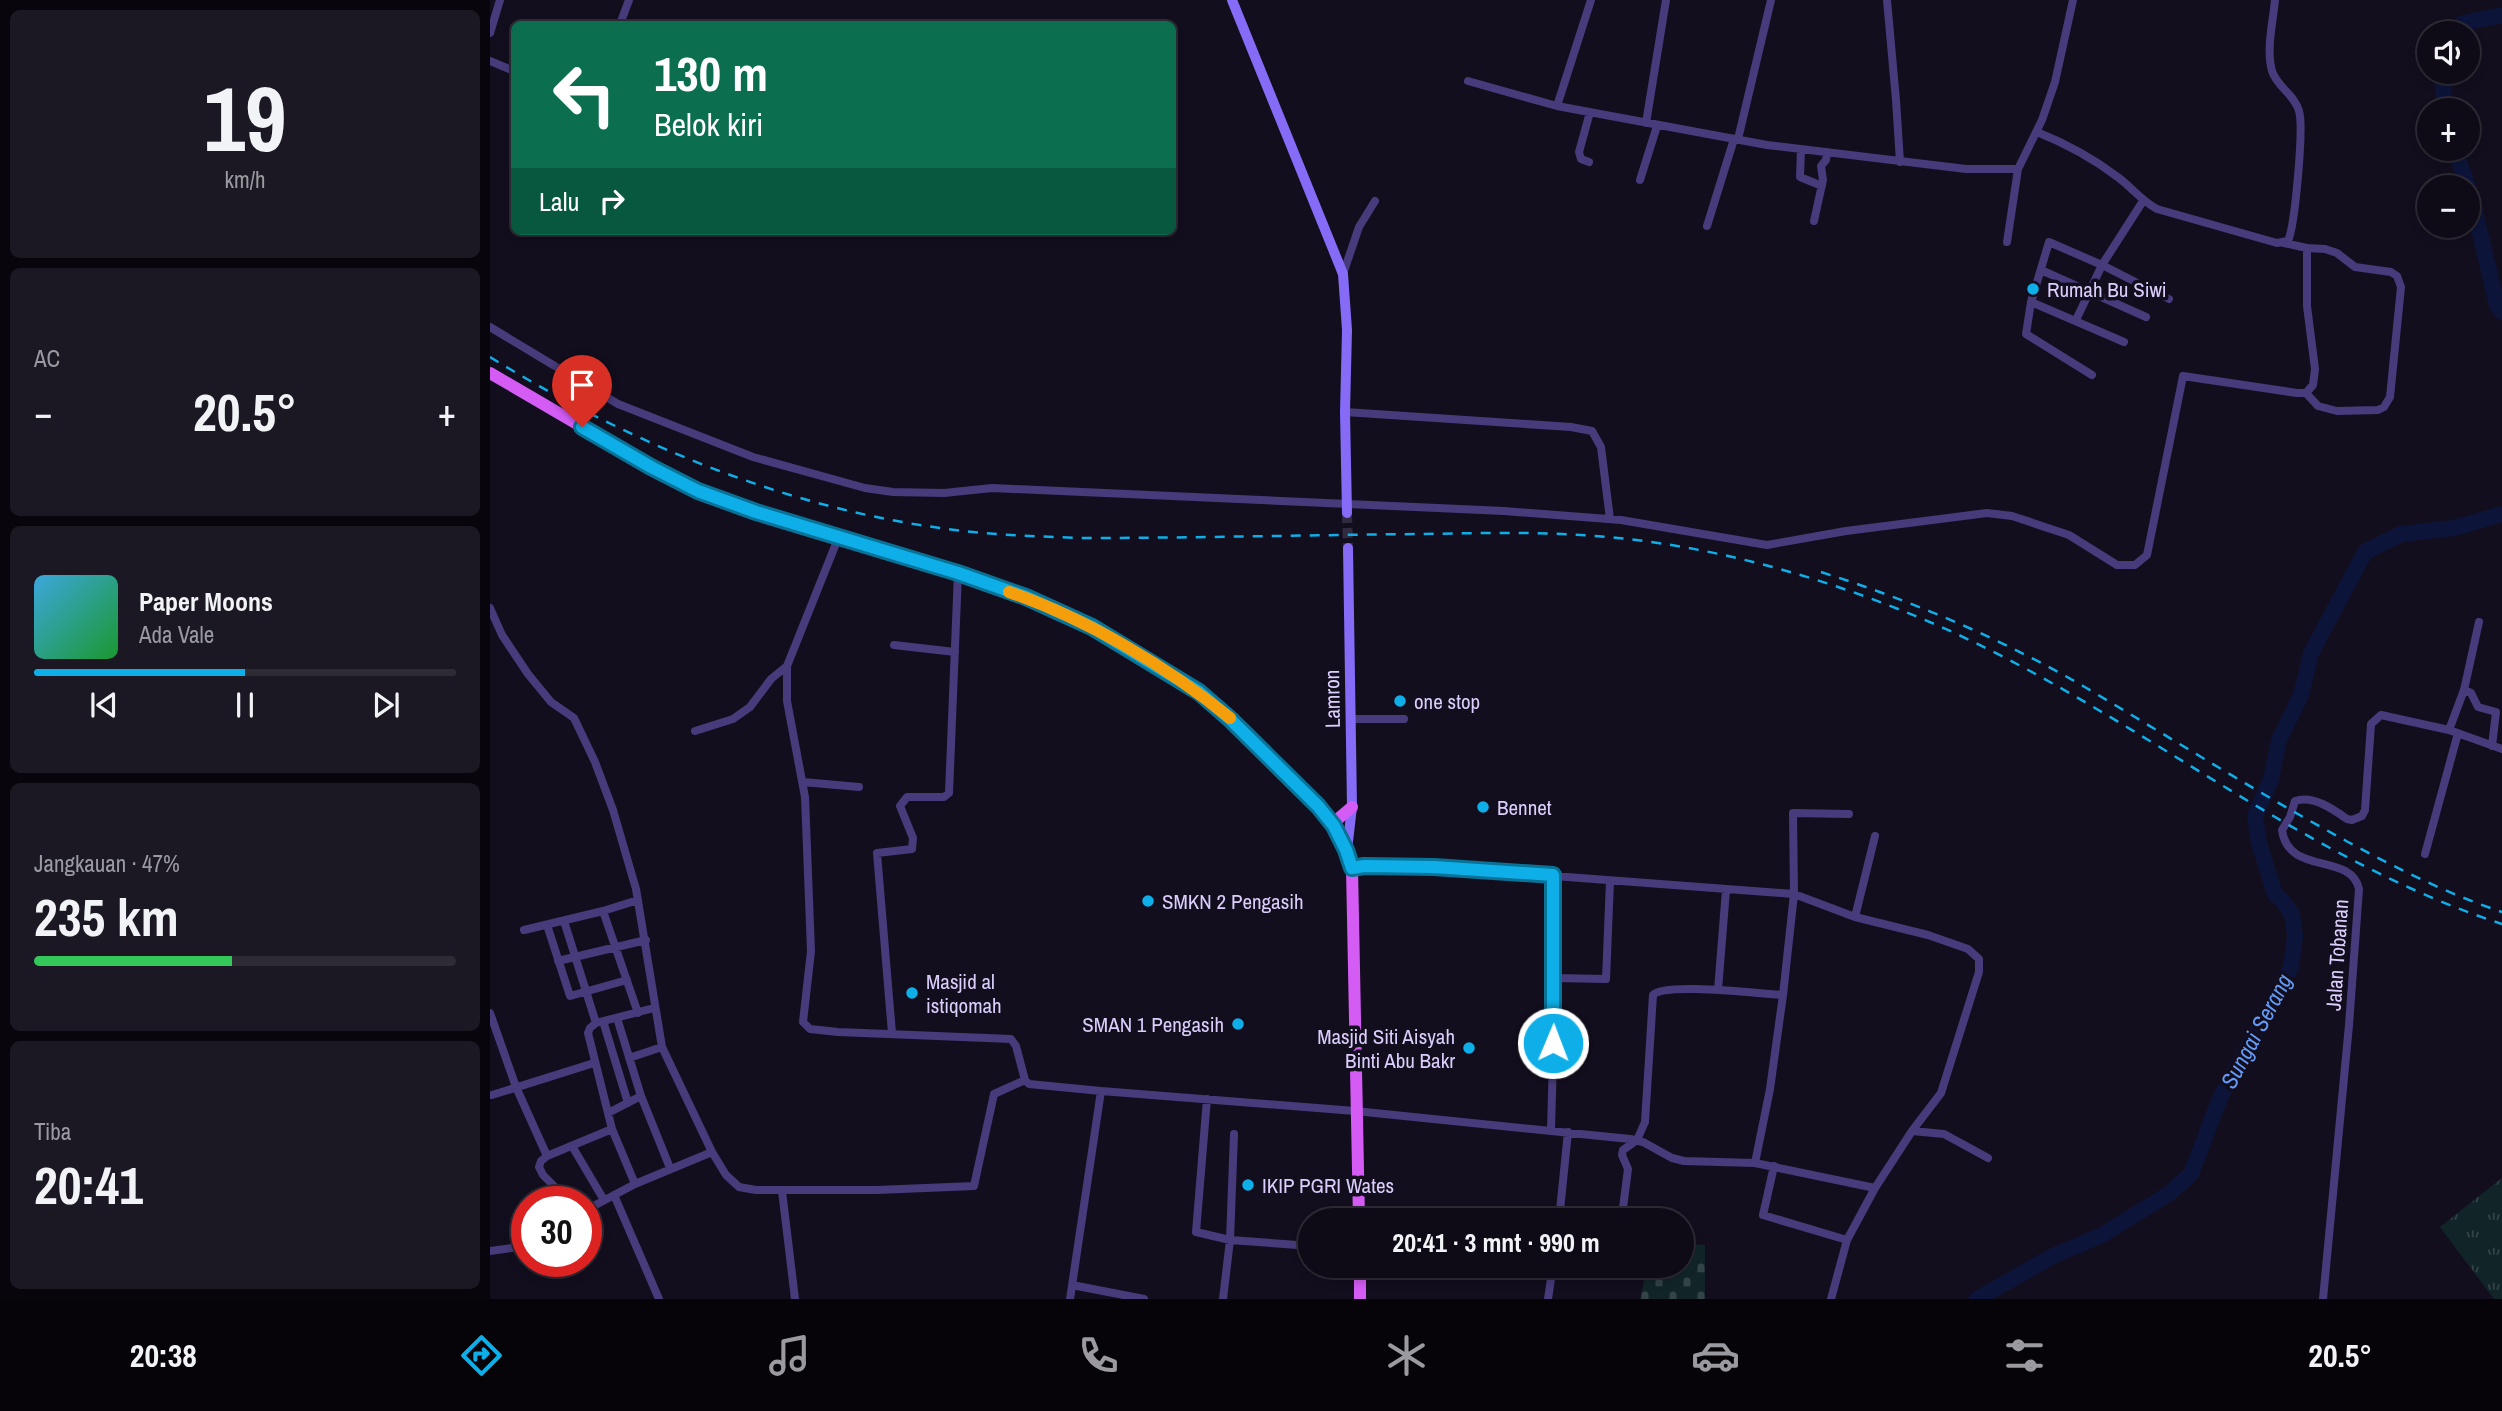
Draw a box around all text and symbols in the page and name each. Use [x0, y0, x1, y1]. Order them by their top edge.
map controls [2417, 21, 2480, 238]
button: sound [2417, 21, 2480, 84]
text: 130 m [654, 40, 768, 106]
icon: left [539, 49, 630, 140]
text: 19 [204, 57, 287, 179]
button: + [2417, 98, 2480, 161]
text: Belok kiri [654, 103, 763, 146]
text: km/h [225, 164, 265, 195]
button: − [2417, 175, 2480, 238]
icon: right [593, 182, 631, 220]
text: Lalu [539, 184, 579, 219]
place label: Rumah Bu Siwi [2047, 275, 2167, 304]
marker: Rumah Bu Siwi [2025, 281, 2041, 297]
text: AC [34, 343, 60, 374]
pin [552, 355, 612, 427]
icon: arrive [563, 366, 601, 404]
text: 20.5° [193, 377, 297, 447]
text: − [34, 387, 52, 438]
text: + [438, 387, 456, 438]
text: Paper Moons [139, 584, 273, 619]
text: Ada Vale [139, 619, 214, 650]
street label: Lamron [1317, 670, 1347, 728]
icon: previous [85, 686, 123, 724]
icon: pause [226, 686, 264, 724]
icon: next [367, 686, 405, 724]
place label: one stop [1414, 687, 1480, 716]
marker: one stop [1392, 693, 1408, 709]
place label: Bennet [1497, 793, 1552, 822]
marker: Bennet [1475, 799, 1491, 815]
text: Jangkauan · 47% [34, 848, 180, 879]
text: 235 km [34, 882, 179, 952]
place label: SMKN 2 Pengasih [1162, 887, 1304, 916]
marker: SMKN 2 Pengasih [1140, 893, 1156, 909]
street label: Jalan Tobanan [2319, 898, 2355, 1012]
place label: Masjid al istiqomah [926, 967, 1002, 1020]
water label: Sungai Serang [2213, 968, 2299, 1094]
marker: Masjid al istiqomah [904, 985, 920, 1001]
position arrow [1516, 1006, 1590, 1080]
place label: SMAN 1 Pengasih [1082, 1010, 1224, 1039]
marker: SMAN 1 Pengasih [1230, 1016, 1246, 1032]
place label: Masjid Siti Aisyah Binti Abu Bakr [1317, 1022, 1455, 1075]
marker: Masjid Siti Aisyah Binti Abu Bakr [1461, 1040, 1477, 1056]
text: Tiba [34, 1116, 71, 1147]
text: 20:41 [34, 1150, 143, 1220]
place label: IKIP PGRI Wates [1262, 1171, 1394, 1200]
marker: IKIP PGRI Wates [1240, 1177, 1256, 1193]
speed limit sign: 30 [511, 1186, 602, 1277]
text: 20:41 · 3 mnt · 990 m [1392, 1225, 1600, 1260]
icon: directions [457, 1331, 506, 1380]
icon: music [765, 1331, 814, 1380]
icon: phone [1074, 1331, 1123, 1380]
icon: climate [1382, 1331, 1431, 1380]
icon: car [1691, 1331, 1740, 1380]
icon: filters [2000, 1331, 2049, 1380]
text: 20:38 [130, 1334, 197, 1377]
text: 20.5° [2308, 1334, 2372, 1377]

